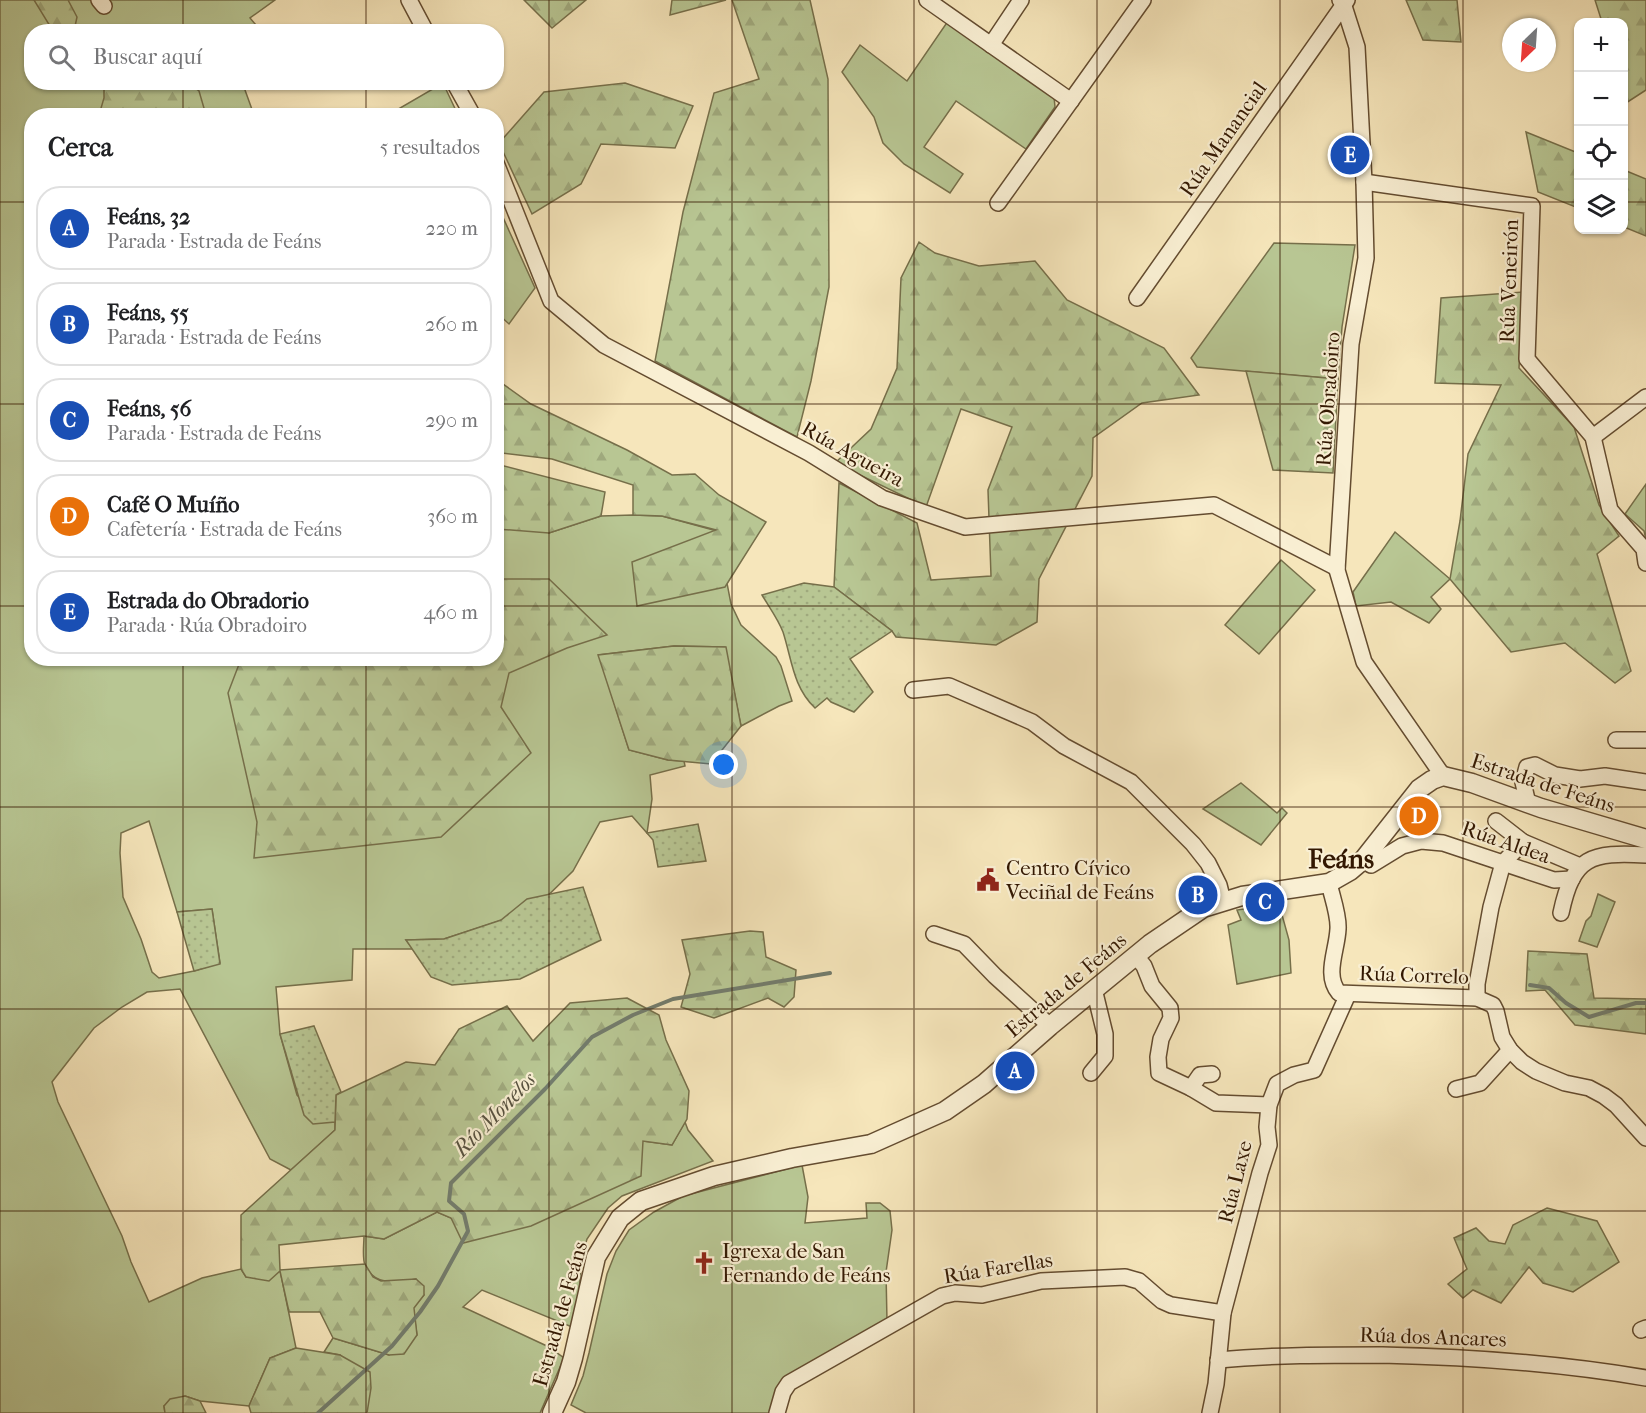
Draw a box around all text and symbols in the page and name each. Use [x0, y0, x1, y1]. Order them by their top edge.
north arrow [1502, 18, 1556, 72]
map controls [1574, 18, 1628, 234]
button: + [1574, 18, 1628, 72]
search box [24, 24, 504, 90]
icon: search [45, 41, 78, 74]
text: Buscar aquí [93, 44, 202, 70]
button: − [1574, 72, 1628, 126]
street label: Rúa Manancial [1174, 77, 1272, 201]
button: locate [1574, 126, 1628, 180]
text: Cerca [48, 132, 113, 163]
pin: E [1330, 132, 1370, 178]
text: 5 resultados [380, 136, 480, 159]
button: layers [1574, 180, 1628, 234]
text: Feáns, 32 [107, 204, 190, 230]
text: A [63, 217, 76, 240]
text: 220 m [425, 217, 478, 240]
street label: Rúa Veneirón [1495, 219, 1523, 343]
text: Parada · Estrada de Feáns [107, 230, 321, 253]
text: Feáns, 55 [107, 300, 189, 326]
text: B [63, 313, 76, 336]
text: 260 m [425, 313, 478, 336]
text: Parada · Estrada de Feáns [107, 326, 321, 349]
street label: Rúa Obradoiro [1311, 331, 1345, 467]
text: Feáns, 56 [107, 396, 191, 422]
text: C [63, 409, 76, 432]
text: 290 m [425, 409, 478, 432]
street label: Rúa Agueira [798, 416, 909, 492]
text: Parada · Estrada de Feáns [107, 422, 321, 445]
text: Café O Muíño [107, 492, 239, 518]
text: D [62, 505, 77, 528]
text: 360 m [427, 505, 478, 528]
text: Cafetería · Estrada de Feáns [107, 518, 342, 541]
text: Estrada do Obradorio [107, 588, 309, 614]
text: E [63, 601, 76, 624]
text: 460 m [423, 601, 478, 624]
text: Parada · Rúa Obradoiro [107, 614, 307, 637]
street label: Estrada de Feáns [1468, 748, 1618, 818]
your location [709, 750, 738, 779]
pin: D [1400, 794, 1438, 838]
street label: Rúa Aldea [1459, 816, 1554, 868]
district label: Feáns [1307, 843, 1374, 875]
place label: Centro Cívico Veciñal de Feáns [1005, 856, 1154, 904]
public building icon: Centro Cívico Veciñal de Feáns [975, 867, 1001, 893]
pin: B [1178, 872, 1218, 918]
pin: C [1246, 880, 1284, 924]
street label: Estrada de Feáns [1001, 927, 1131, 1042]
street label: Rúa Correlo [1359, 961, 1469, 989]
pin: A [996, 1048, 1034, 1094]
water label: Río Monelos [447, 1066, 542, 1164]
street label: Rúa Laxe [1213, 1138, 1257, 1226]
street label: Estrada de Feáns [528, 1238, 592, 1389]
place label: Igrexa de San Fernando de Feáns [722, 1239, 891, 1287]
street label: Rúa Farellas [942, 1248, 1054, 1288]
church icon: Igrexa de San Fernando de Feáns [691, 1250, 717, 1276]
street label: Rúa dos Ancares [1359, 1322, 1507, 1352]

